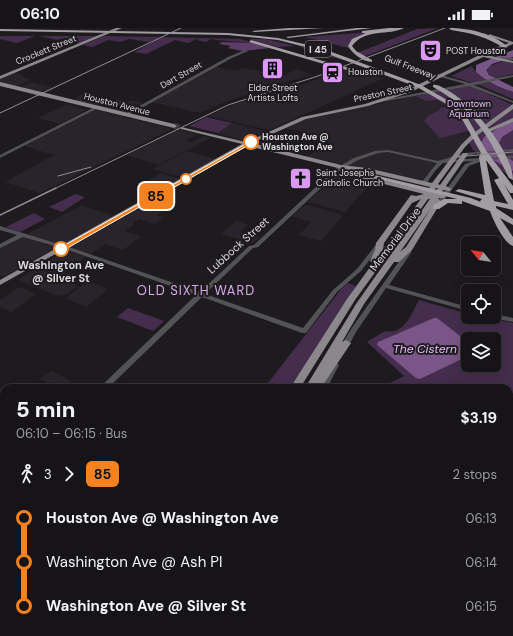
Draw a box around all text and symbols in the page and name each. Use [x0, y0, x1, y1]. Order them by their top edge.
text: 06:10 [20, 4, 60, 24]
street label: Crockett Street [14, 32, 78, 68]
theatre icon: POST Houston [417, 38, 443, 64]
road number: I 45 [305, 41, 331, 57]
place label: POST Houston [446, 45, 506, 57]
street label: Gulf Freeway [383, 52, 437, 82]
building icon: Elder Street Artists Lofts [260, 56, 286, 82]
street label: Dart Street [158, 58, 204, 91]
station icon: Houston [319, 59, 345, 85]
place label: Houston [348, 66, 383, 78]
street label: Preston Street [353, 81, 414, 105]
place label: Elder Street Artists Lofts [248, 82, 299, 104]
street label: Houston Avenue [83, 90, 151, 118]
park label: Downtown Aquarium [447, 98, 491, 120]
place label: Houston Ave @ Washington Ave [262, 131, 333, 153]
marker: Houston Ave @ Washington Ave [243, 134, 259, 150]
church icon: Saint Josephs Catholic Church [287, 165, 313, 191]
place label: Saint Josephs Catholic Church [316, 167, 383, 189]
unlabelled marker [180, 173, 192, 185]
line badge: 85 [138, 183, 174, 209]
text: 85 [147, 187, 165, 205]
street label: Memorial Drive [367, 204, 423, 274]
street label: Lubbock Street [204, 214, 272, 276]
north arrow [461, 236, 501, 276]
map controls [461, 236, 501, 372]
marker: Washington Ave @ Silver St [53, 241, 69, 257]
place label: Washington Ave @ Silver St [18, 258, 105, 285]
district label: OLD SIXTH WARD [137, 282, 255, 299]
button: locate [461, 284, 501, 324]
button: layers [461, 332, 501, 372]
water label: The Cistern [393, 341, 457, 357]
text: 5 min [16, 395, 75, 424]
text: $3.19 [461, 408, 497, 428]
text: 06:10 – 06:15 · Bus [16, 425, 127, 442]
icon: walk [16, 463, 38, 485]
icon: forward [58, 463, 80, 485]
text: 85 [94, 465, 111, 483]
text: 3 [44, 466, 52, 483]
text: 2 stops [453, 466, 497, 483]
text: Houston Ave @ Washington Ave [46, 508, 279, 528]
text: 06:13 [466, 510, 497, 527]
text: Washington Ave @ Ash Pl [46, 552, 222, 572]
text: 06:14 [465, 554, 497, 571]
text: Washington Ave @ Silver St [46, 596, 246, 616]
text: 06:15 [465, 598, 497, 615]

